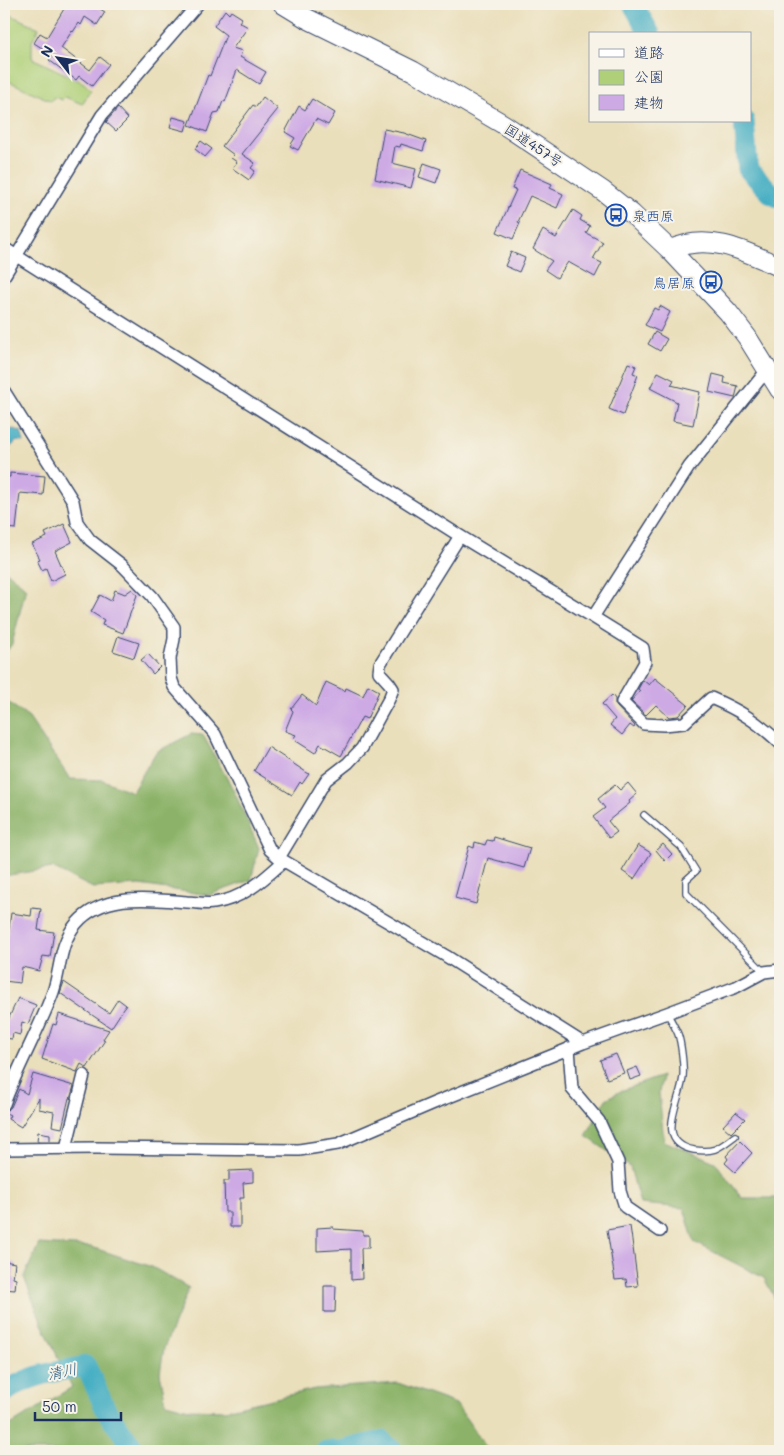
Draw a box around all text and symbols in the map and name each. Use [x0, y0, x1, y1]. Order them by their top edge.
north arrow [32, 32, 82, 82]
legend [589, 32, 752, 122]
text: N [36, 42, 57, 61]
text: 道路 [634, 42, 664, 62]
text: 公園 [634, 66, 664, 86]
text: 建物 [634, 92, 664, 112]
street label: 国道457号 [501, 119, 567, 171]
bus stop icon: 泉西原 [604, 203, 628, 227]
place label: 泉西原 [632, 206, 674, 225]
bus stop icon: 鳥居原 [699, 270, 723, 294]
place label: 鳥居原 [653, 273, 695, 292]
water label: 清川 [45, 1358, 79, 1384]
scale bar [35, 1390, 121, 1422]
text: 50 m [42, 1396, 77, 1416]

